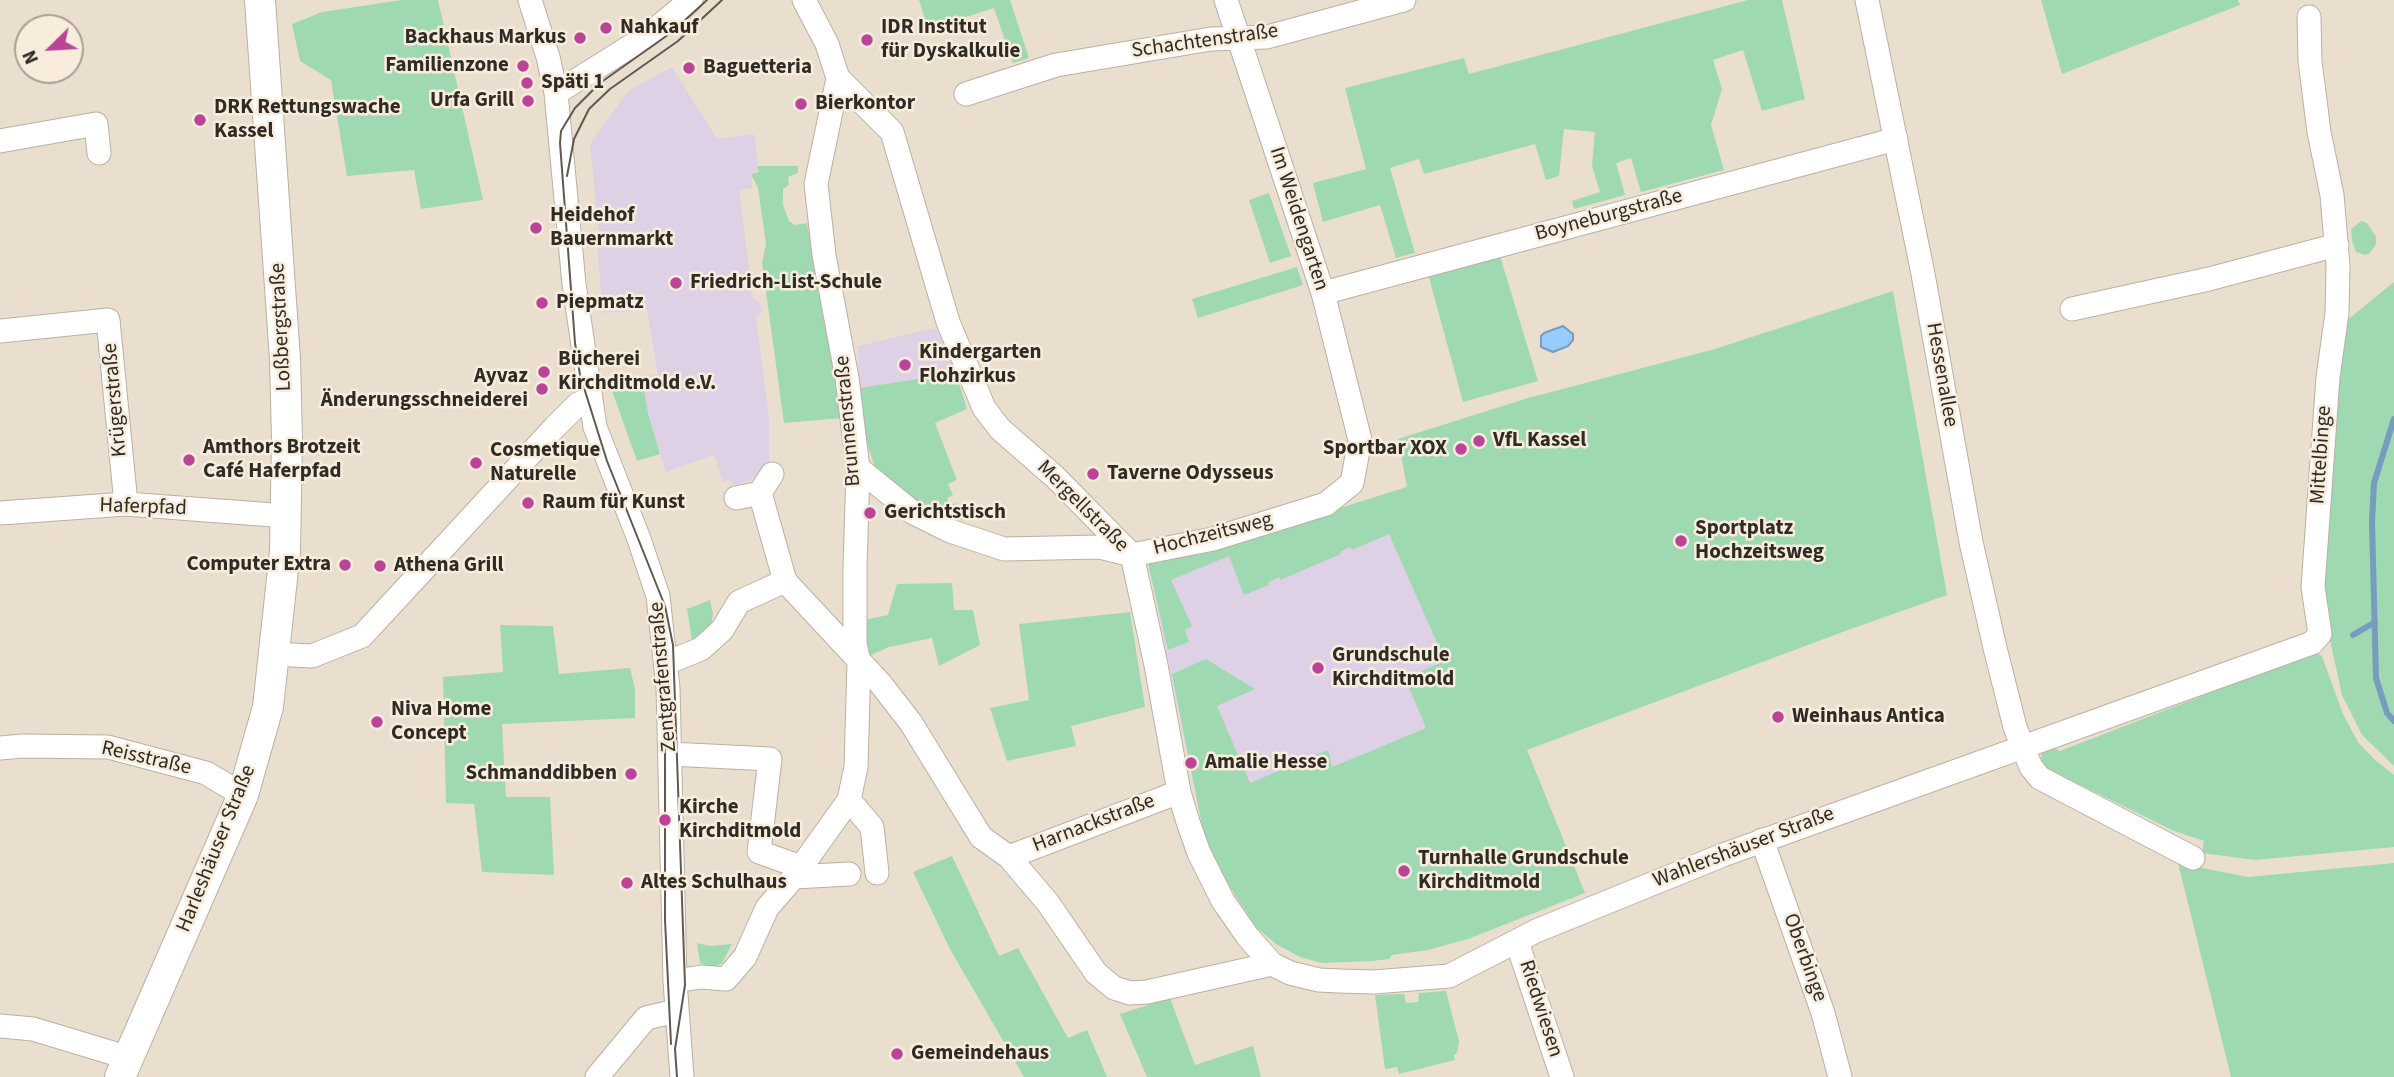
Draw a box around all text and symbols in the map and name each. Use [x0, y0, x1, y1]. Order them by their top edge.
north arrow [14, 14, 84, 84]
place label: Nahkauf [620, 15, 698, 41]
place label: IDR Institut für Dyskalkulie [881, 15, 1020, 65]
street label: Schachtenstraße [1130, 19, 1280, 65]
marker: Nahkauf [598, 20, 614, 36]
place label: Backhaus Markus [405, 25, 566, 51]
marker: Backhaus Markus [572, 30, 588, 46]
marker: IDR Institut für Dyskalkulie [859, 32, 875, 48]
text: N [16, 46, 46, 68]
place label: Familienzone [385, 53, 509, 79]
place label: Baguetteria [703, 55, 812, 81]
marker: Familienzone [515, 58, 531, 74]
marker: Baguetteria [681, 60, 697, 76]
place label: Späti 1 [541, 70, 604, 96]
marker: Späti 1 [519, 75, 535, 91]
place label: Urfa Grill [430, 88, 514, 114]
place label: Bierkontor [815, 91, 915, 117]
marker: Urfa Grill [520, 93, 536, 109]
place label: DRK Rettungswache Kassel [214, 95, 401, 145]
marker: Bierkontor [793, 96, 809, 112]
marker: DRK Rettungswache Kassel [192, 112, 208, 128]
street label: Im Weidengarten [1263, 144, 1333, 294]
street label: Boyneburgstraße [1533, 184, 1685, 248]
place label: Heidehof Bauernmarkt [550, 203, 673, 253]
marker: Heidehof Bauernmarkt [528, 220, 544, 236]
street label: Loßbergstraße [266, 262, 298, 392]
place label: Friedrich-List-Schule [690, 270, 882, 296]
marker: Friedrich-List-Schule [668, 275, 684, 291]
place label: Piepmatz [556, 290, 644, 316]
marker: Piepmatz [534, 295, 550, 311]
street label: Hessenallee [1919, 321, 1963, 429]
place label: Kindergarten Flohzirkus [919, 340, 1042, 390]
street label: Krügerstraße [98, 342, 134, 458]
place label: Bücherei Kirchditmold e.V. [558, 347, 716, 397]
street label: Brunnenstraße [831, 355, 867, 487]
marker: Kindergarten Flohzirkus [897, 357, 913, 373]
place label: Ayvaz Änderungsschneiderei [321, 364, 528, 414]
marker: Bücherei Kirchditmold e.V. [536, 364, 552, 380]
marker: Ayvaz Änderungsschneiderei [534, 381, 550, 397]
street label: Mittelbinge [2306, 405, 2338, 505]
place label: VfL Kassel [1493, 428, 1586, 454]
marker: VfL Kassel [1471, 433, 1487, 449]
place label: Amthors Brotzeit Café Haferpfad [203, 435, 361, 485]
place label: Sportbar XOX [1323, 436, 1447, 462]
place label: Cosmetique Naturelle [490, 438, 600, 488]
marker: Sportbar XOX [1453, 441, 1469, 457]
marker: Amthors Brotzeit Café Haferpfad [181, 452, 197, 468]
marker: Cosmetique Naturelle [468, 455, 484, 471]
street label: Mergellstraße [1031, 456, 1133, 558]
place label: Taverne Odysseus [1107, 461, 1274, 487]
marker: Taverne Odysseus [1085, 466, 1101, 482]
place label: Raum für Kunst [542, 490, 685, 516]
street label: Haferpfad [99, 494, 187, 522]
marker: Raum für Kunst [520, 495, 536, 511]
place label: Gerichtstisch [884, 500, 1006, 526]
marker: Gerichtstisch [862, 505, 878, 521]
street label: Hochzeitsweg [1151, 508, 1275, 562]
place label: Sportplatz Hochzeitsweg [1695, 516, 1824, 566]
marker: Sportplatz Hochzeitsweg [1673, 533, 1689, 549]
place label: Computer Extra [186, 552, 331, 578]
place label: Athena Grill [394, 553, 503, 579]
marker: Computer Extra [337, 557, 353, 573]
marker: Athena Grill [372, 558, 388, 574]
street label: Zentgrafenstraße [645, 601, 683, 753]
place label: Grundschule Kirchditmold [1332, 643, 1454, 693]
marker: Grundschule Kirchditmold [1310, 660, 1326, 676]
place label: Niva Home Concept [391, 697, 491, 747]
place label: Weinhaus Antica [1792, 704, 1945, 730]
marker: Weinhaus Antica [1770, 709, 1786, 725]
marker: Niva Home Concept [369, 714, 385, 730]
street label: Reisstraße [99, 736, 193, 782]
place label: Amalie Hesse [1205, 750, 1327, 776]
marker: Amalie Hesse [1183, 755, 1199, 771]
place label: Schmanddibben [466, 761, 617, 787]
street label: Harleshäuser Straße [172, 762, 262, 936]
marker: Schmanddibben [623, 766, 639, 782]
street label: Harnackstraße [1029, 789, 1159, 859]
place label: Kirche Kirchditmold [679, 795, 801, 845]
street label: Wahlershäuser Straße [1650, 802, 1838, 894]
marker: Kirche Kirchditmold [657, 812, 673, 828]
place label: Turnhalle Grundschule Kirchditmold [1418, 846, 1629, 896]
marker: Turnhalle Grundschule Kirchditmold [1396, 863, 1412, 879]
place label: Altes Schulhaus [641, 870, 787, 896]
marker: Altes Schulhaus [619, 875, 635, 891]
street label: Oberbinge [1776, 910, 1832, 1006]
street label: Riedwiesen [1512, 957, 1568, 1061]
place label: Gemeindehaus [911, 1041, 1049, 1067]
marker: Gemeindehaus [889, 1046, 905, 1062]

